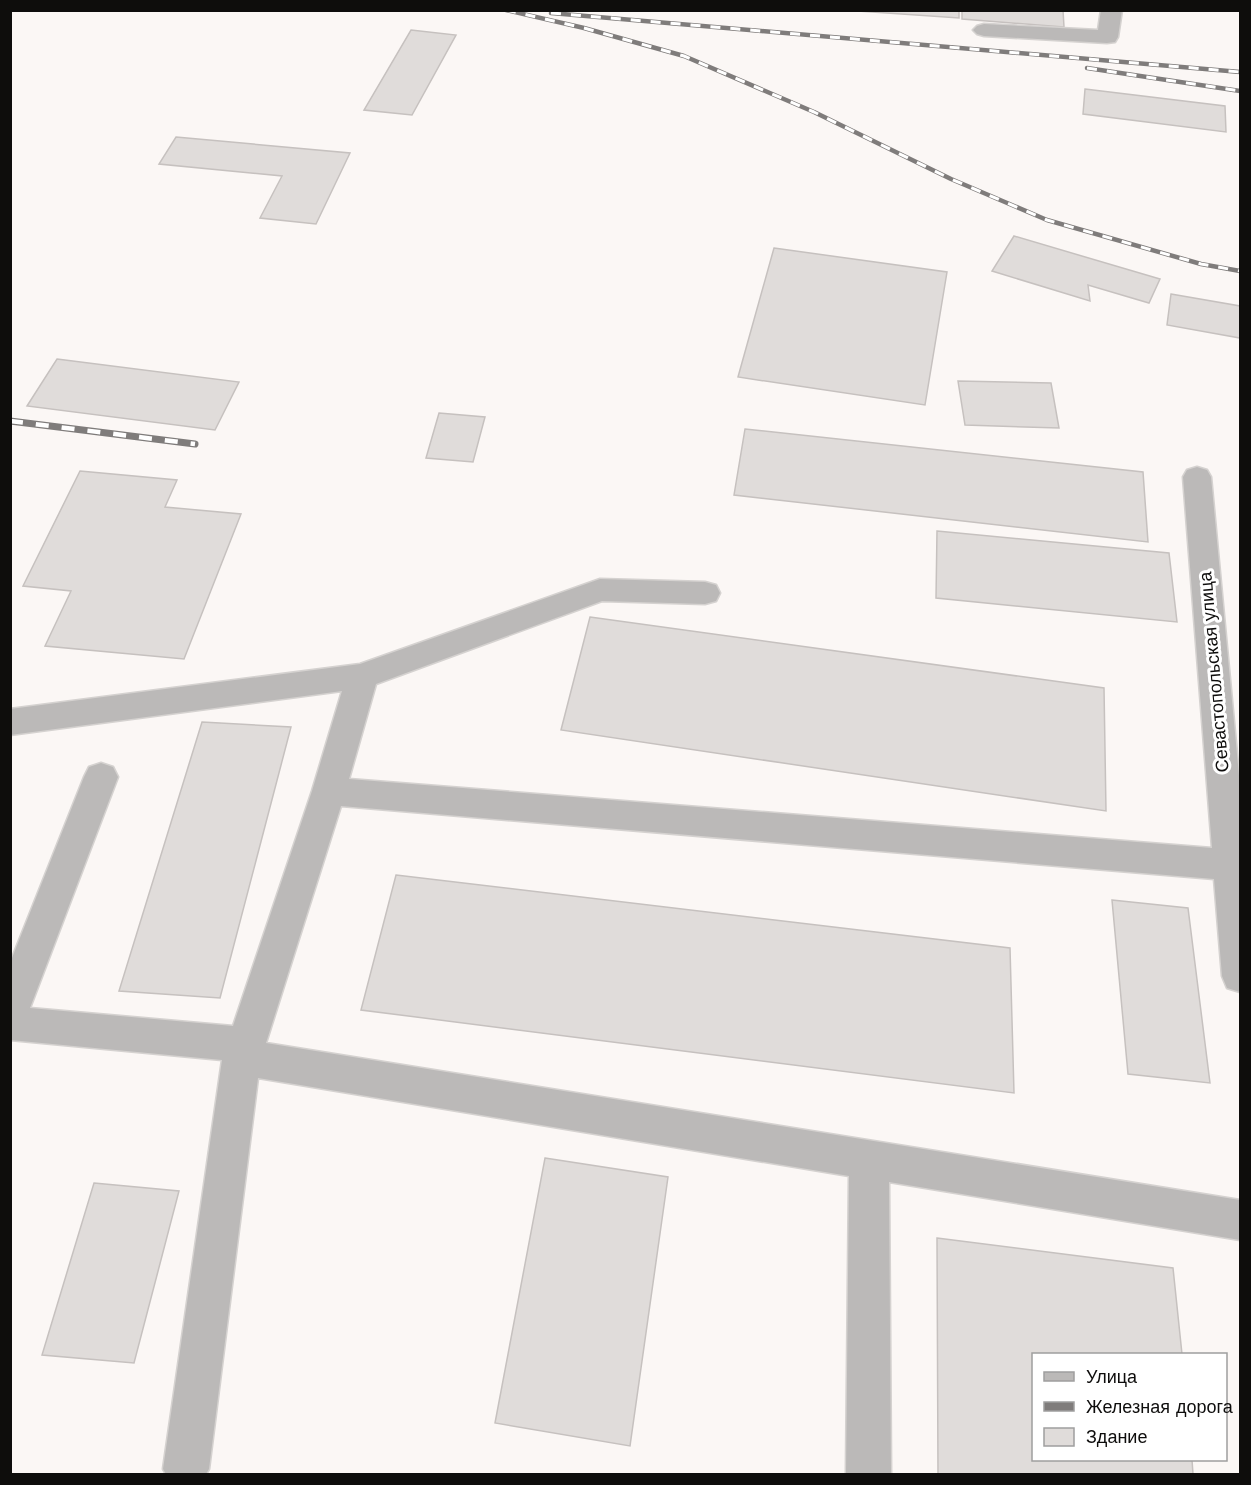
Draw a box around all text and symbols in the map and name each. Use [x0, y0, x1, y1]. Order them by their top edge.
street label: Севастопольская улица [1194, 570, 1233, 773]
legend [1032, 1353, 1227, 1461]
text: Улица [1086, 1366, 1138, 1387]
text: Железная дорога [1086, 1396, 1234, 1417]
text: Здание [1086, 1426, 1147, 1447]

